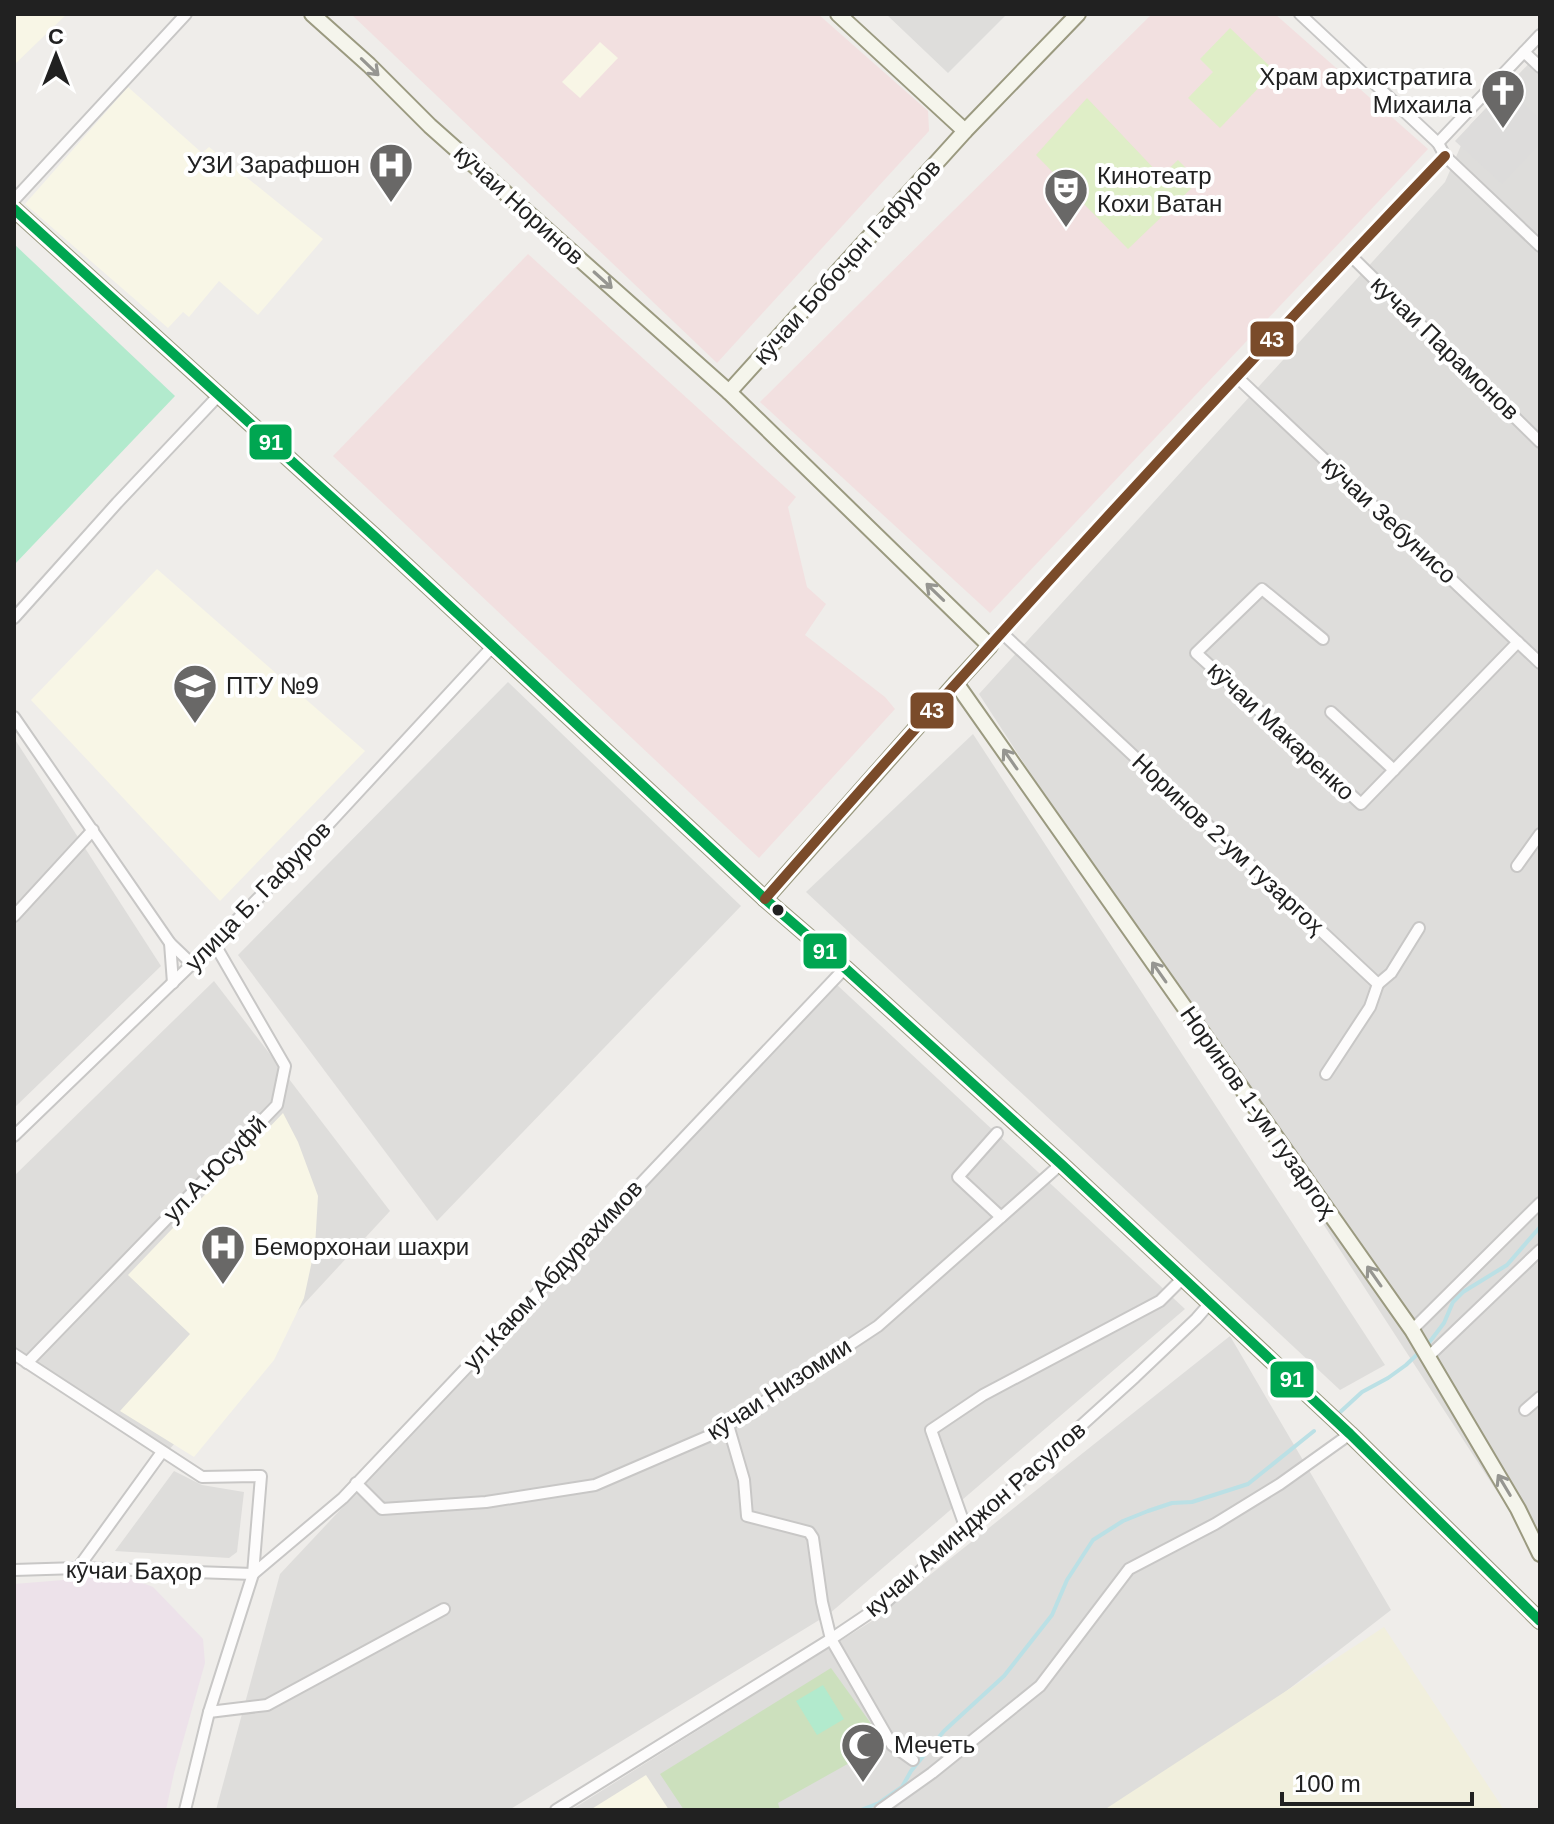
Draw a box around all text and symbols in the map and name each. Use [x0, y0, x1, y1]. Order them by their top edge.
north arrow [16, 16, 96, 96]
text: С [48, 24, 64, 49]
one-way arrow [360, 57, 380, 76]
place label: Храм архистратига Михаила [1259, 63, 1473, 118]
church icon: Храм архистратига Михаила [1479, 67, 1527, 130]
street label: кӯчаи Норинов [449, 139, 590, 270]
hospital icon: УЗИ Зарафшон [367, 141, 415, 204]
place label: УЗИ Зарафшон [187, 151, 360, 178]
street label: кӯчаи Бобоҷон Гафуров [748, 154, 946, 370]
place label: Кинотеатр Кохи Ватан [1097, 162, 1222, 217]
theatre icon: Кинотеатр Кохи Ватан [1042, 166, 1090, 229]
street label: кучаи Парамонов [1366, 270, 1525, 425]
one-way arrow [592, 271, 612, 289]
line badge: 43 [1249, 320, 1295, 358]
text: 43 [1260, 327, 1284, 352]
line badge: 91 [248, 423, 293, 461]
text: 91 [259, 430, 283, 455]
street label: кӯчаи Зебунисо [1317, 451, 1462, 589]
one-way arrow [925, 582, 945, 601]
street label: кӯчаи Макаренко [1202, 656, 1360, 805]
school or university icon: ПТУ №9 [171, 662, 219, 725]
place label: ПТУ №9 [226, 672, 319, 699]
line badge: 43 [909, 691, 955, 730]
text: 43 [920, 698, 944, 723]
street label: Норинов 2-ум гузаргоҳ [1127, 748, 1330, 939]
one-way arrow [1002, 749, 1018, 771]
street label: улица Б. Гафуров [179, 815, 336, 976]
unlabelled marker [770, 902, 786, 918]
line badge: 91 [802, 932, 848, 970]
text: 91 [813, 939, 837, 964]
one-way arrow [1151, 961, 1168, 983]
street label: Норинов 1-ум гузаргоҳ [1175, 1001, 1342, 1223]
street label: ул.А.Юсуфй [158, 1110, 272, 1227]
street label: ул.Каюм Абдурахимов [458, 1174, 648, 1375]
hospital icon: Беморхонаи шахри [199, 1223, 247, 1286]
place label: Беморхонаи шахри [254, 1233, 469, 1260]
one-way arrow [1366, 1265, 1382, 1287]
street label: кӯчаи Низомии [702, 1332, 856, 1445]
line badge: 91 [1269, 1360, 1315, 1399]
text: 91 [1280, 1367, 1304, 1392]
street label: кучаи Аминджон Расулов [859, 1415, 1091, 1622]
one-way arrow [1495, 1474, 1511, 1497]
street label: кӯчаи Баҳор [66, 1556, 202, 1585]
mosque icon: Мечеть [839, 1721, 887, 1784]
place label: Мечеть [894, 1731, 975, 1758]
scale bar [1282, 1756, 1472, 1806]
text: 100 m [1294, 1770, 1361, 1797]

